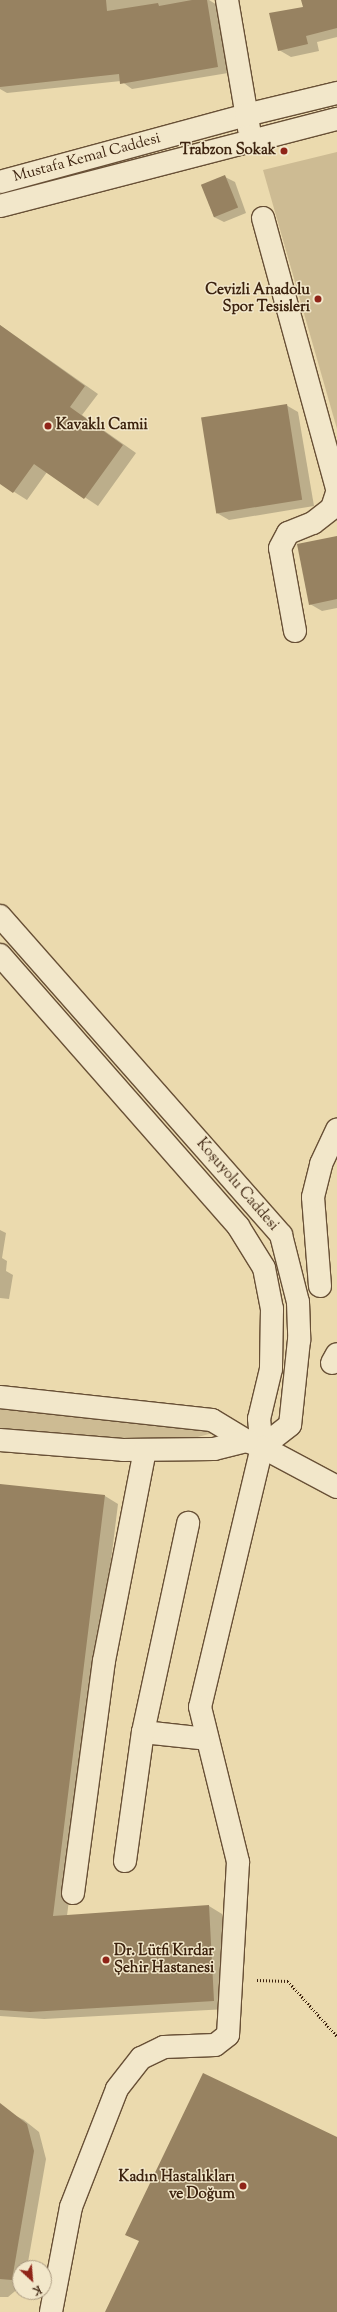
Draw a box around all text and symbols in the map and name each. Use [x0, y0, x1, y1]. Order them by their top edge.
street label: Mustafa Kemal Caddesi [11, 130, 163, 186]
place label: Trabzon Sokak [180, 142, 276, 160]
marker: Trabzon Sokak [279, 146, 289, 156]
place label: Cevizli Anadolu Spor Tesisleri [205, 281, 310, 316]
marker: Cevizli Anadolu Spor Tesisleri [313, 294, 323, 304]
place label: Kavaklı Camii [56, 417, 148, 435]
marker: Kavaklı Camii [43, 421, 53, 431]
street label: Koşuyolu Caddesi [192, 1135, 282, 1235]
place label: Dr. Lütfi Kırdar Şehir Hastanesi [114, 1942, 214, 1977]
marker: Dr. Lütfi Kırdar Şehir Hastanesi [101, 1955, 111, 1965]
place label: Kadın Hastalıkları ve Doğum [119, 2168, 235, 2203]
marker: Kadın Hastalıkları ve Doğum [238, 2181, 248, 2191]
north arrow [12, 2260, 52, 2300]
text: K [30, 2281, 44, 2299]

